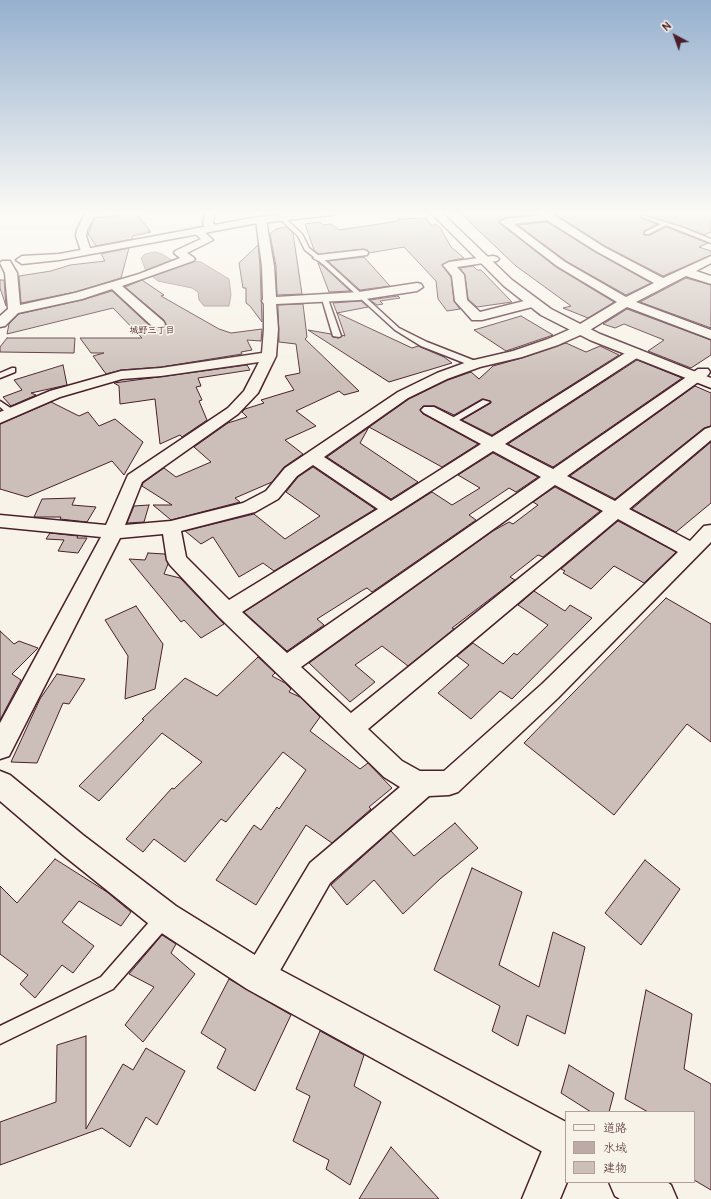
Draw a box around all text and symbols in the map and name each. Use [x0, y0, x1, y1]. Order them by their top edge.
north arrow [655, 16, 695, 56]
text: N [660, 19, 674, 34]
district label: 城野三丁目 [130, 326, 174, 336]
legend [565, 1111, 695, 1183]
text: 道路 [603, 1121, 627, 1136]
text: 水域 [603, 1141, 627, 1156]
text: 建物 [603, 1161, 627, 1176]

